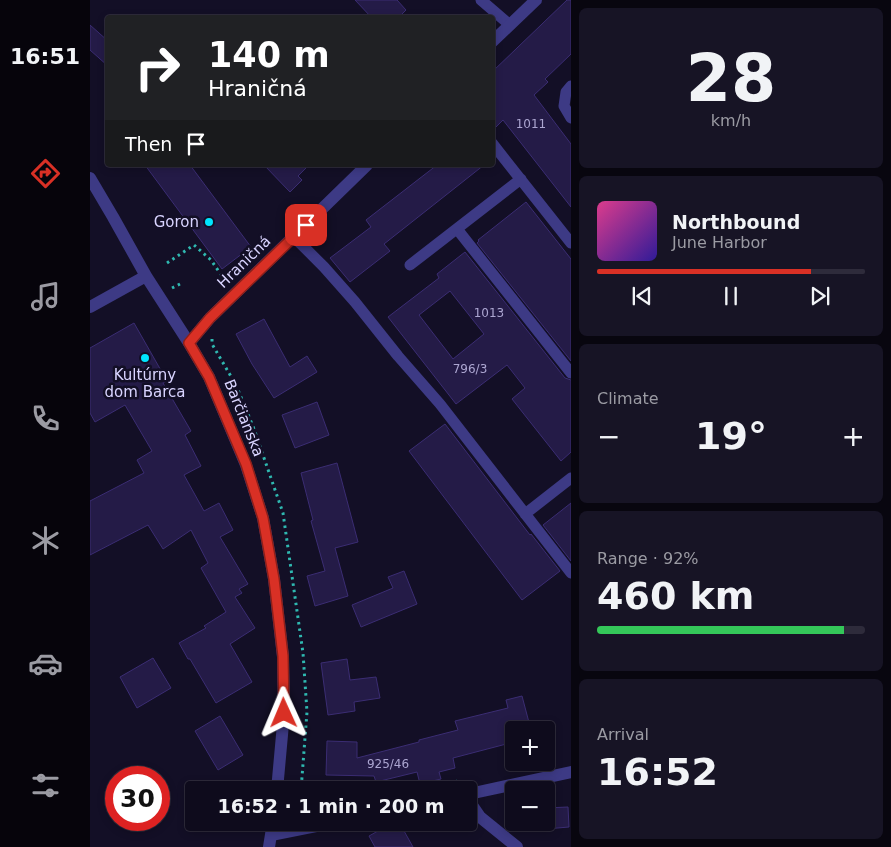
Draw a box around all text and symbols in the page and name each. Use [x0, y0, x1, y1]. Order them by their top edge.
icon: right [125, 35, 190, 100]
text: 140 m [208, 35, 330, 75]
text: 28 [686, 41, 776, 116]
text: 16:51 [10, 44, 80, 69]
text: Hraničná [208, 76, 307, 101]
text: km/h [711, 111, 751, 130]
house number: 1011 [516, 117, 546, 131]
icon: arrive [182, 130, 210, 158]
text: Then [125, 133, 172, 155]
icon: directions [28, 156, 63, 191]
pin [285, 204, 327, 246]
icon: arrive [292, 211, 320, 239]
text: Northbound [672, 211, 800, 233]
place label: Goron [154, 213, 199, 231]
marker: Goron [203, 216, 215, 228]
street label: Hraničná [214, 232, 274, 292]
text: June Harbor [672, 233, 767, 252]
icon: music [28, 279, 63, 314]
icon: previous [628, 282, 656, 310]
icon: pause [717, 282, 745, 310]
icon: next [806, 282, 834, 310]
house number: 1013 [474, 306, 504, 320]
marker: Kultúrny dom Barca [139, 352, 151, 364]
house number: 796/3 [453, 362, 487, 376]
place label: Kultúrny dom Barca [105, 366, 185, 401]
street label: Barčianska [220, 377, 268, 459]
text: Climate [597, 389, 659, 408]
icon: phone [28, 401, 63, 436]
text: 19° [695, 414, 767, 458]
text: − [597, 420, 620, 453]
text: + [842, 420, 865, 453]
icon: climate [28, 523, 63, 558]
text: Range · 92% [597, 549, 699, 568]
text: 460 km [597, 574, 754, 618]
icon: car [28, 646, 63, 681]
position arrow [257, 686, 309, 738]
map controls [505, 721, 555, 831]
button: + [505, 721, 555, 771]
text: Arrival [597, 725, 649, 744]
text: 16:52 [597, 750, 718, 794]
house number: 925/46 [367, 757, 409, 771]
speed limit sign: 30 [105, 766, 170, 831]
icon: filters [28, 768, 63, 803]
button: − [505, 781, 555, 831]
text: 16:52 · 1 min · 200 m [217, 795, 445, 817]

